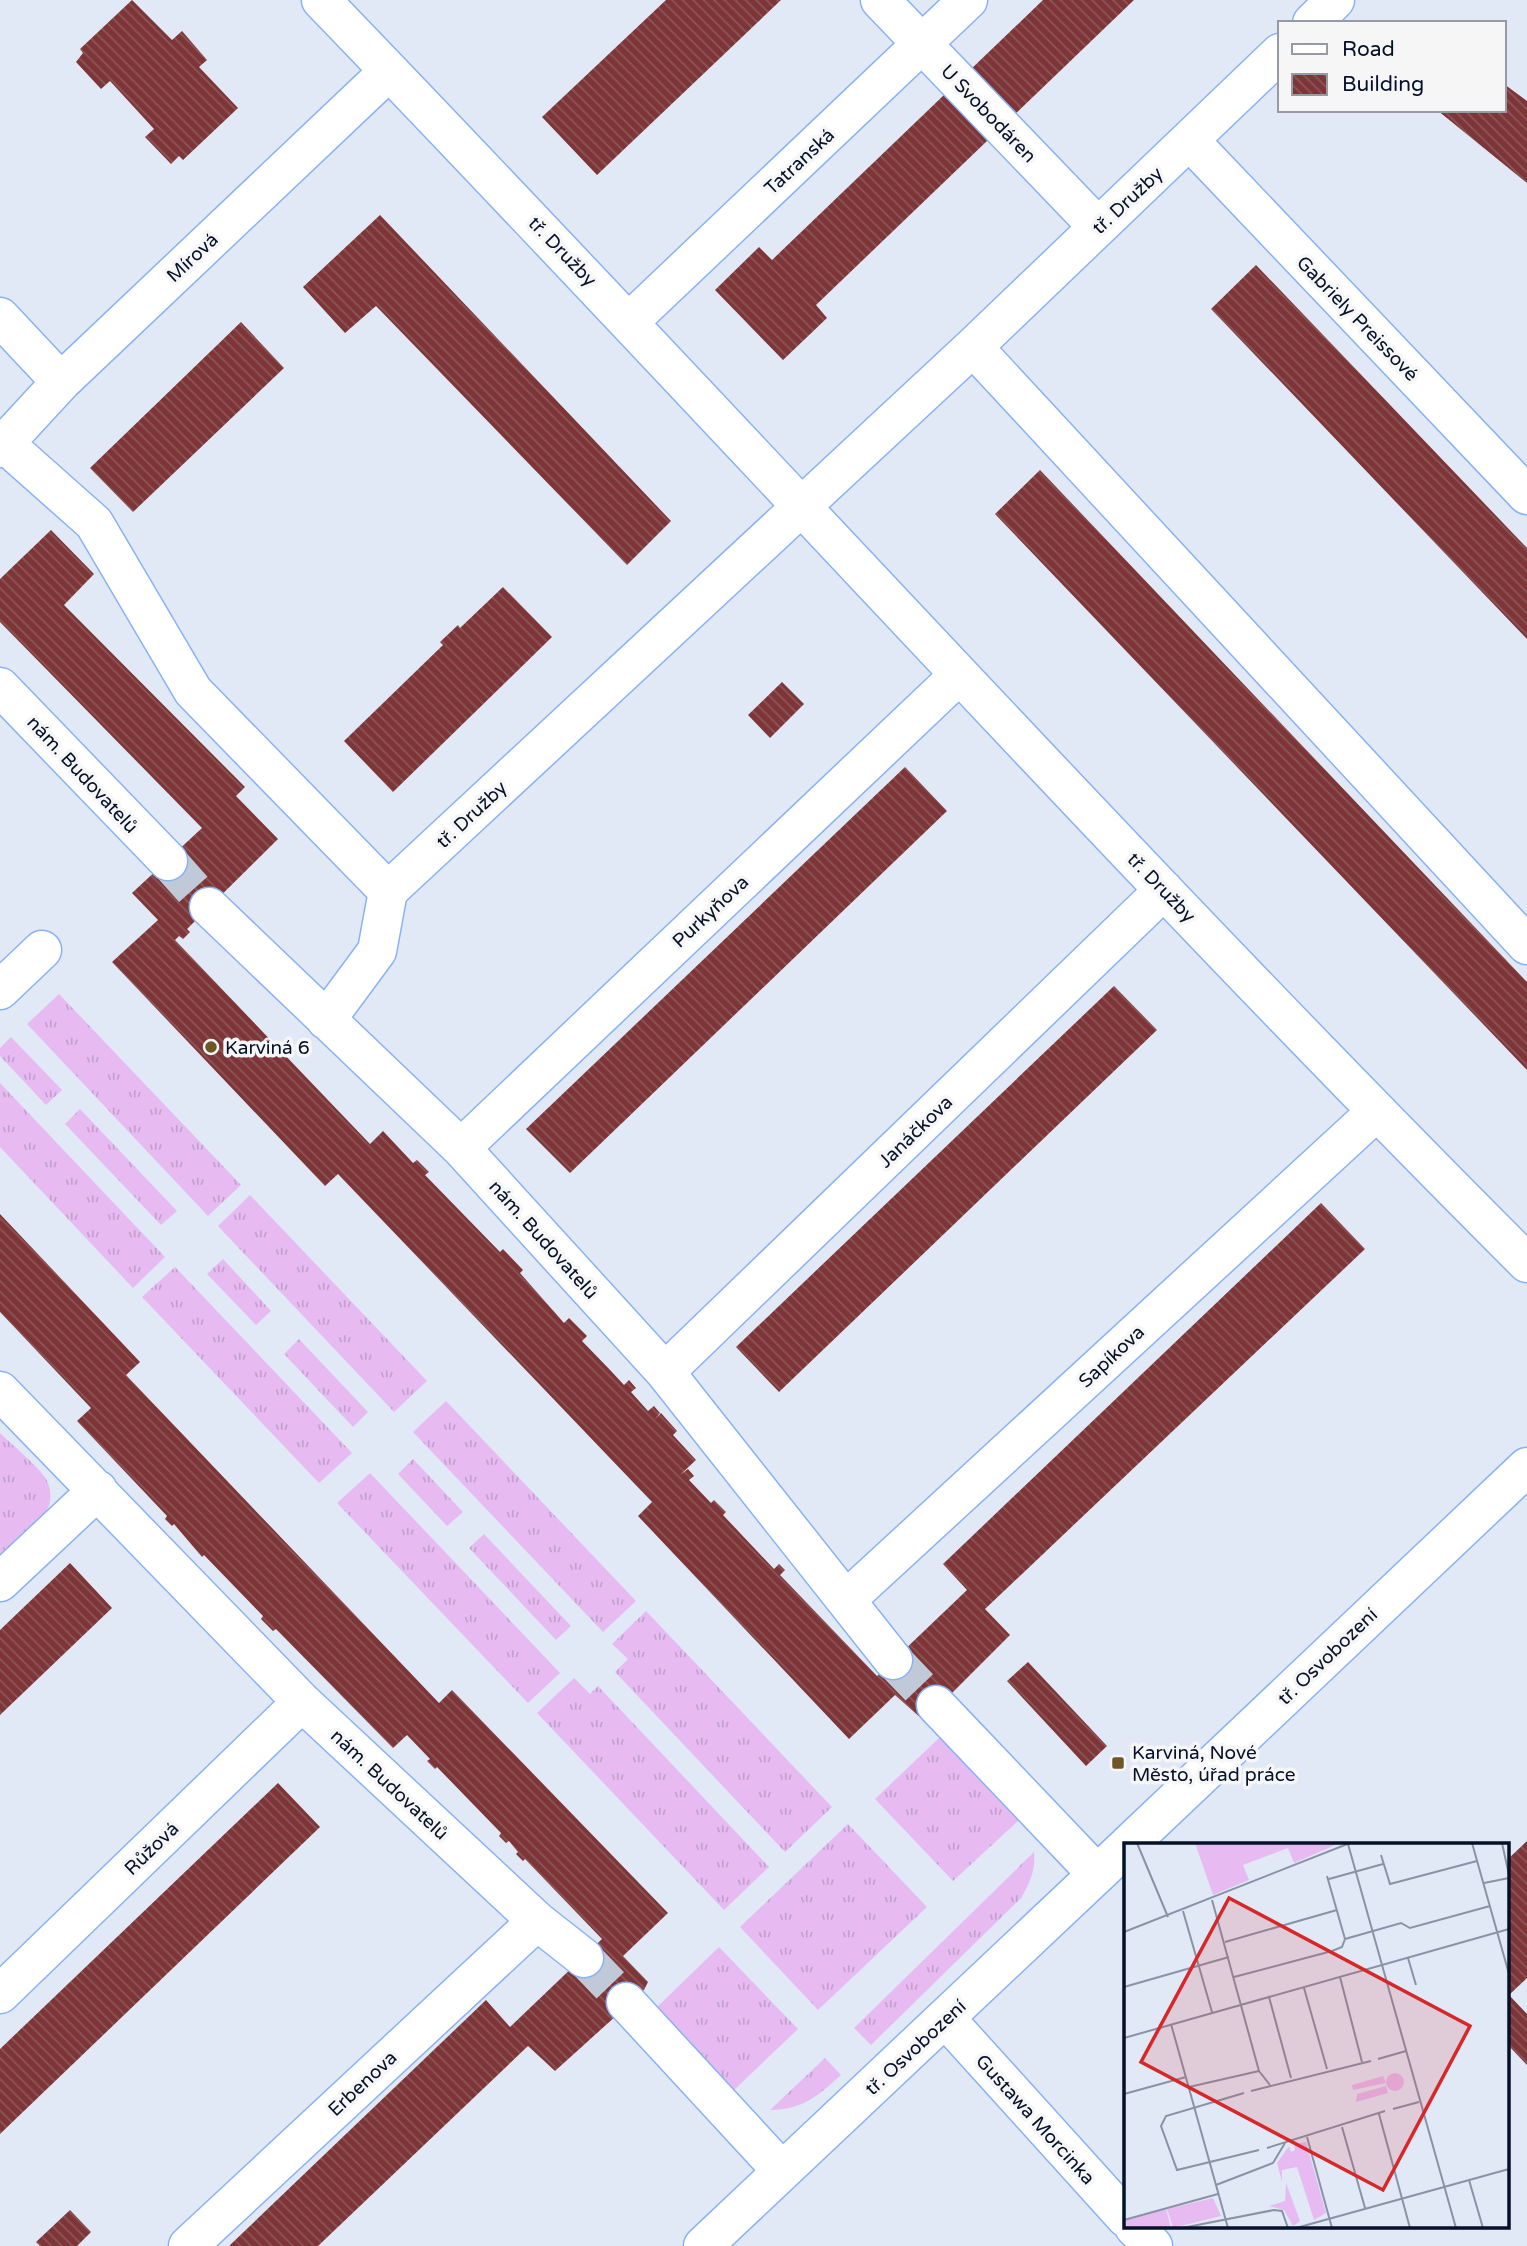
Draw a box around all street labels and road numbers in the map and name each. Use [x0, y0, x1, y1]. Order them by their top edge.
street label: U Svobodáren [936, 60, 1040, 167]
street label: Tatranská [760, 124, 839, 200]
street label: tř. Družby [1088, 163, 1167, 239]
street label: tř. Družby [524, 212, 601, 291]
street label: Mírová [163, 229, 223, 287]
street label: Gabriely Preissové [1292, 252, 1423, 386]
street label: nám. Budovatelů [22, 712, 142, 838]
street label: tř. Družby [432, 777, 511, 853]
street label: tř. Družby [1123, 848, 1200, 927]
street label: Purkyňova [668, 871, 753, 952]
street label: Janáčkova [874, 1091, 957, 1172]
street label: nám. Budovatelů [484, 1176, 602, 1304]
street label: Sapíkova [1074, 1321, 1149, 1393]
street label: tř. Osvobození [1273, 1604, 1382, 1710]
street label: nám. Budovatelů [326, 1725, 452, 1845]
street label: Růžová [120, 1818, 183, 1880]
street label: tř. Osvobození [861, 1995, 971, 2100]
street label: Erbenova [324, 2046, 402, 2121]
street label: Gustawa Morcinka [971, 2050, 1099, 2189]

